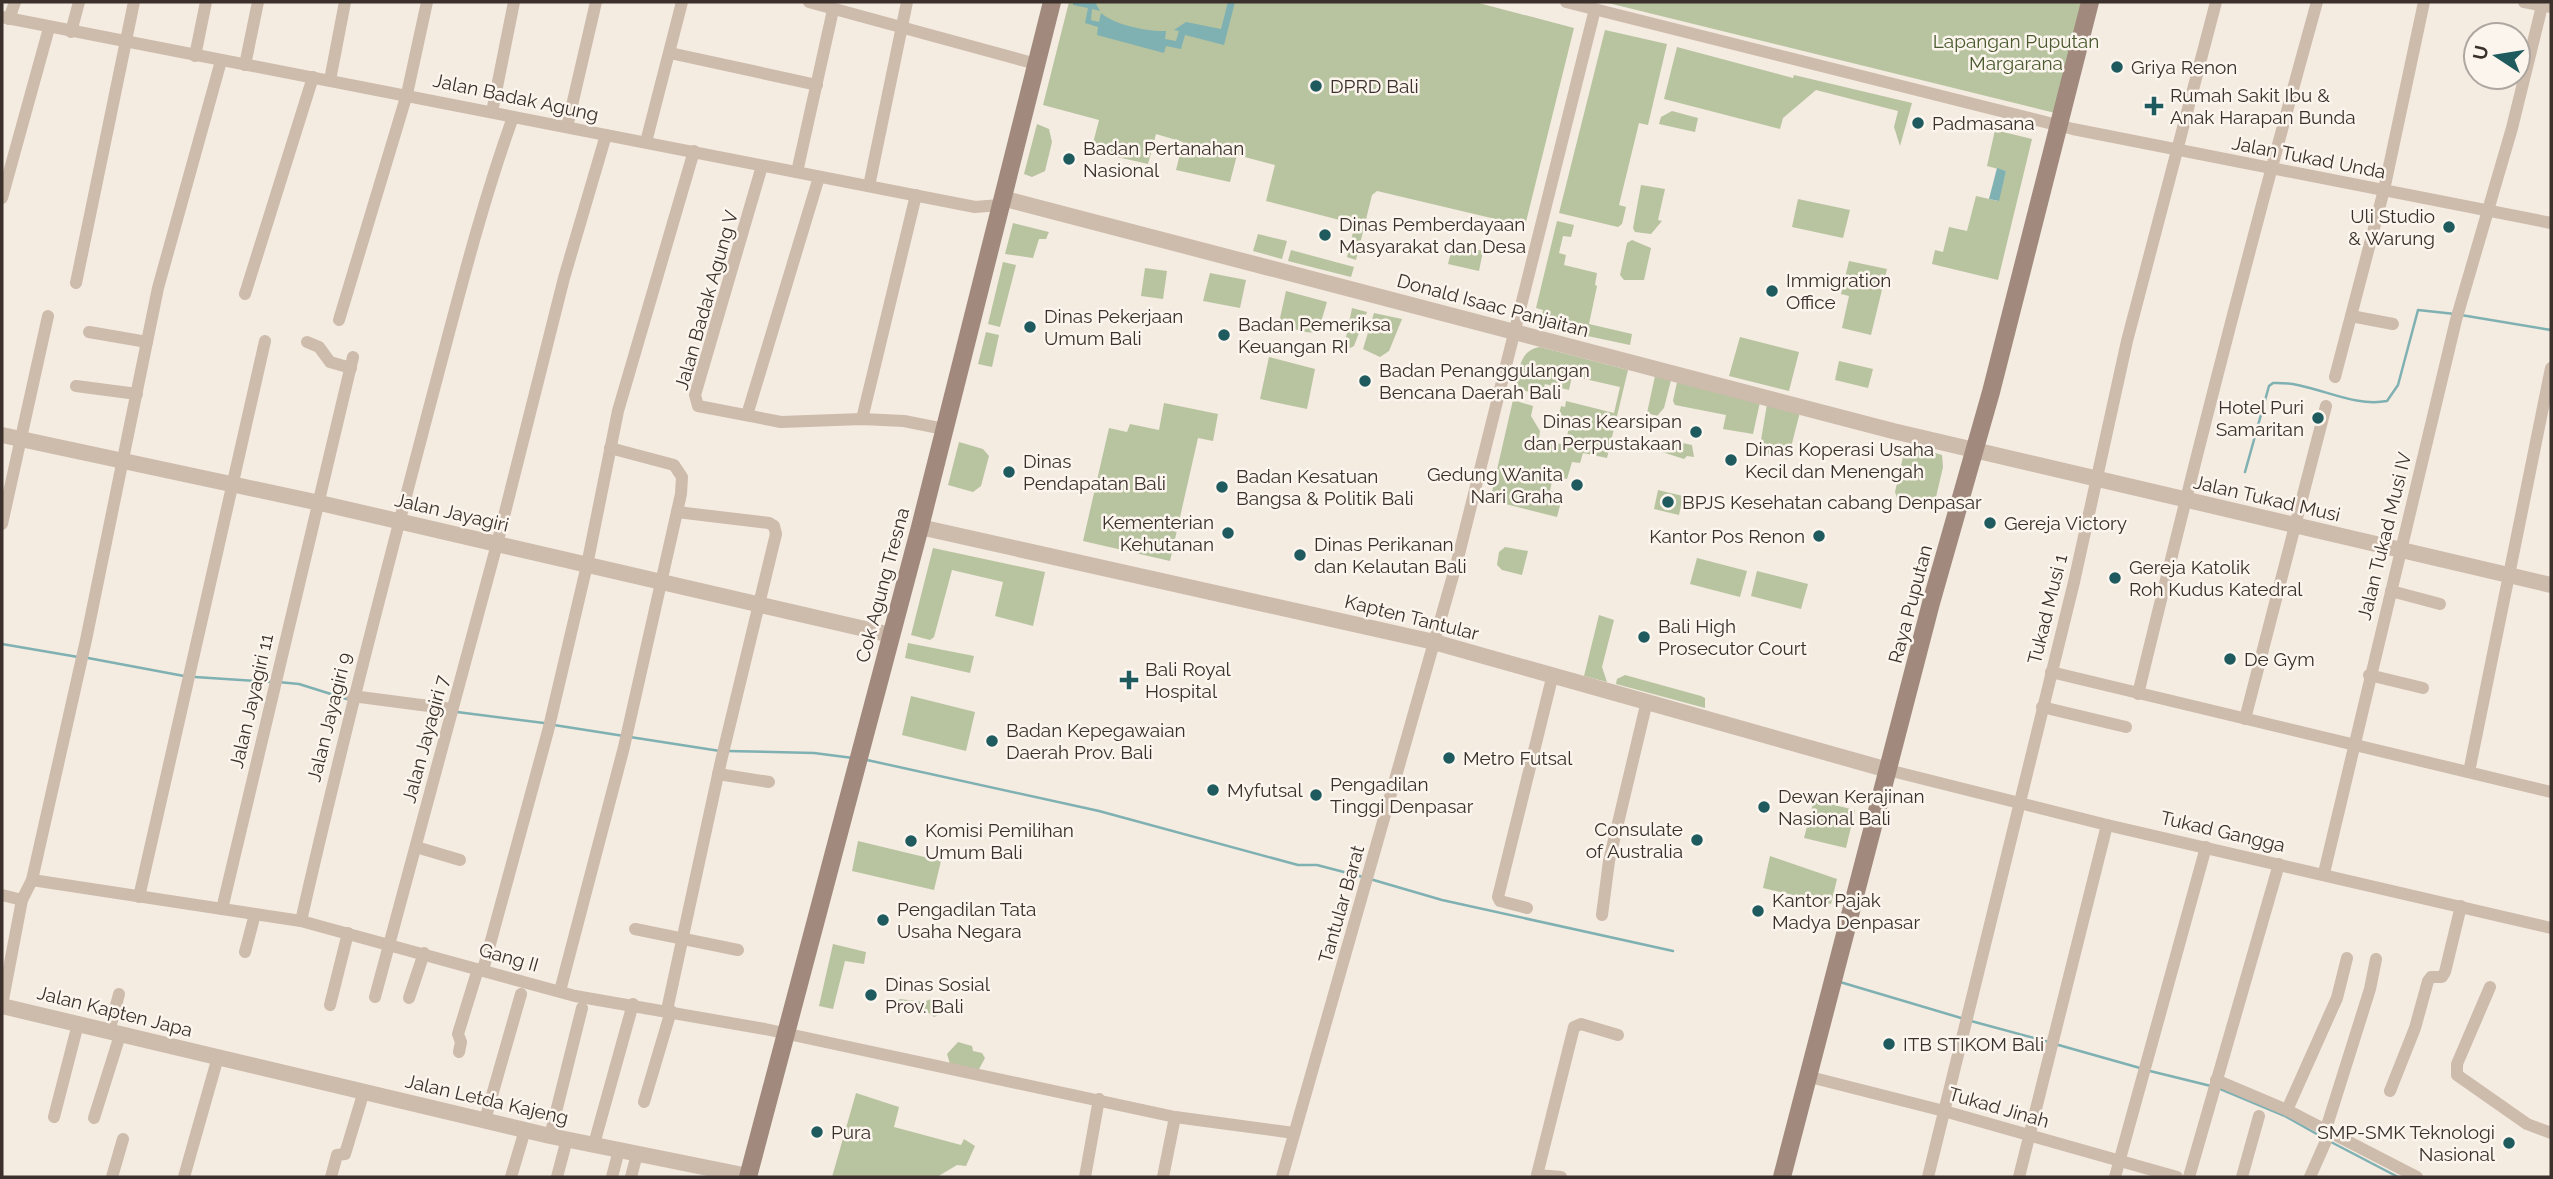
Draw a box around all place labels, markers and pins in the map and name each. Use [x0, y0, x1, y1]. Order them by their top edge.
place label: Griya Renon [2131, 56, 2237, 78]
marker: Griya Renon [2109, 59, 2125, 75]
place label: DPRD Bali [1330, 75, 1419, 97]
marker: DPRD Bali [1308, 78, 1324, 94]
place label: Rumah Sakit Ibu & Anak Harapan Bunda [2170, 84, 2356, 128]
marker: Rumah Sakit Ibu & Anak Harapan Bunda [2144, 96, 2164, 116]
place label: Padmasana [1932, 112, 2035, 134]
marker: Padmasana [1910, 115, 1926, 131]
place label: Badan Pertanahan Nasional [1083, 137, 1244, 181]
marker: Badan Pertanahan Nasional [1061, 151, 1077, 167]
place label: Uli Studio & Warung [2348, 205, 2435, 249]
place label: Dinas Pemberdayaan Masyarakat dan Desa [1339, 213, 1526, 257]
marker: Uli Studio & Warung [2441, 219, 2457, 235]
marker: Dinas Pemberdayaan Masyarakat dan Desa [1317, 227, 1333, 243]
place label: Immigration Office [1786, 269, 1891, 313]
marker: Immigration Office [1764, 283, 1780, 299]
place label: Dinas Pekerjaan Umum Bali [1044, 305, 1183, 349]
place label: Badan Pemeriksa Keuangan RI [1238, 313, 1391, 357]
marker: Dinas Pekerjaan Umum Bali [1022, 319, 1038, 335]
marker: Badan Pemeriksa Keuangan RI [1216, 327, 1232, 343]
place label: Badan Penanggulangan Bencana Daerah Bali [1379, 359, 1590, 403]
marker: Badan Penanggulangan Bencana Daerah Bali [1357, 373, 1373, 389]
place label: Hotel Puri Samaritan [2216, 396, 2304, 440]
place label: Dinas Kearsipan dan Perpustakaan [1524, 410, 1682, 454]
marker: Hotel Puri Samaritan [2310, 410, 2326, 426]
marker: Dinas Kearsipan dan Perpustakaan [1688, 424, 1704, 440]
place label: Dinas Koperasi Usaha Kecil dan Menengah [1745, 438, 1934, 482]
place label: Dinas Pendapatan Bali [1023, 450, 1166, 494]
marker: Dinas Koperasi Usaha Kecil dan Menengah [1723, 452, 1739, 468]
place label: Gedung Wanita Nari Graha [1427, 463, 1563, 507]
marker: Dinas Pendapatan Bali [1001, 464, 1017, 480]
place label: Badan Kesatuan Bangsa & Politik Bali [1236, 465, 1414, 509]
marker: Gedung Wanita Nari Graha [1569, 477, 1585, 493]
marker: Badan Kesatuan Bangsa & Politik Bali [1214, 479, 1230, 495]
place label: BPJS Kesehatan cabang Denpasar [1682, 491, 1982, 513]
marker: BPJS Kesehatan cabang Denpasar [1660, 494, 1676, 510]
place label: Kementerian Kehutanan [1102, 511, 1214, 555]
place label: Gereja Victory [2004, 512, 2127, 534]
marker: Gereja Victory [1982, 515, 1998, 531]
marker: Kementerian Kehutanan [1220, 525, 1236, 541]
place label: Kantor Pos Renon [1649, 525, 1805, 547]
marker: Kantor Pos Renon [1811, 528, 1827, 544]
place label: Dinas Perikanan dan Kelautan Bali [1314, 533, 1467, 577]
marker: Dinas Perikanan dan Kelautan Bali [1292, 547, 1308, 563]
place label: Gereja Katolik Roh Kudus Katedral [2129, 556, 2303, 600]
marker: Gereja Katolik Roh Kudus Katedral [2107, 570, 2123, 586]
place label: Bali High Prosecutor Court [1658, 615, 1807, 659]
marker: Bali High Prosecutor Court [1636, 629, 1652, 645]
place label: De Gym [2244, 648, 2315, 670]
marker: De Gym [2222, 651, 2238, 667]
place label: Bali Royal Hospital [1145, 658, 1232, 702]
marker: Bali Royal Hospital [1119, 670, 1139, 690]
place label: Badan Kepegawaian Daerah Prov. Bali [1006, 719, 1186, 763]
marker: Badan Kepegawaian Daerah Prov. Bali [984, 733, 1000, 749]
place label: Metro Futsal [1463, 747, 1573, 769]
marker: Metro Futsal [1441, 750, 1457, 766]
place label: Pengadilan Tinggi Denpasar [1330, 773, 1474, 817]
place label: Myfutsal [1227, 779, 1303, 801]
marker: Myfutsal [1205, 782, 1221, 798]
place label: Dewan Kerajinan Nasional Bali [1778, 785, 1925, 829]
marker: Pengadilan Tinggi Denpasar [1308, 787, 1324, 803]
marker: Dewan Kerajinan Nasional Bali [1756, 799, 1772, 815]
place label: Consulate of Australia [1586, 818, 1683, 862]
place label: Komisi Pemilihan Umum Bali [925, 819, 1074, 863]
marker: Consulate of Australia [1689, 832, 1705, 848]
marker: Komisi Pemilihan Umum Bali [903, 833, 919, 849]
place label: Kantor Pajak Madya Denpasar [1772, 889, 1920, 933]
place label: Pengadilan Tata Usaha Negara [897, 898, 1036, 942]
marker: Kantor Pajak Madya Denpasar [1750, 903, 1766, 919]
marker: Pengadilan Tata Usaha Negara [875, 912, 891, 928]
place label: Dinas Sosial Prov. Bali [885, 973, 991, 1017]
marker: Dinas Sosial Prov. Bali [863, 987, 879, 1003]
place label: ITB STIKOM Bali [1903, 1033, 2044, 1055]
marker: ITB STIKOM Bali [1881, 1036, 1897, 1052]
place label: Pura [831, 1121, 871, 1143]
place label: SMP-SMK Teknologi Nasional [2317, 1121, 2496, 1165]
marker: Pura [809, 1124, 825, 1140]
marker: SMP-SMK Teknologi Nasional [2501, 1135, 2517, 1151]

